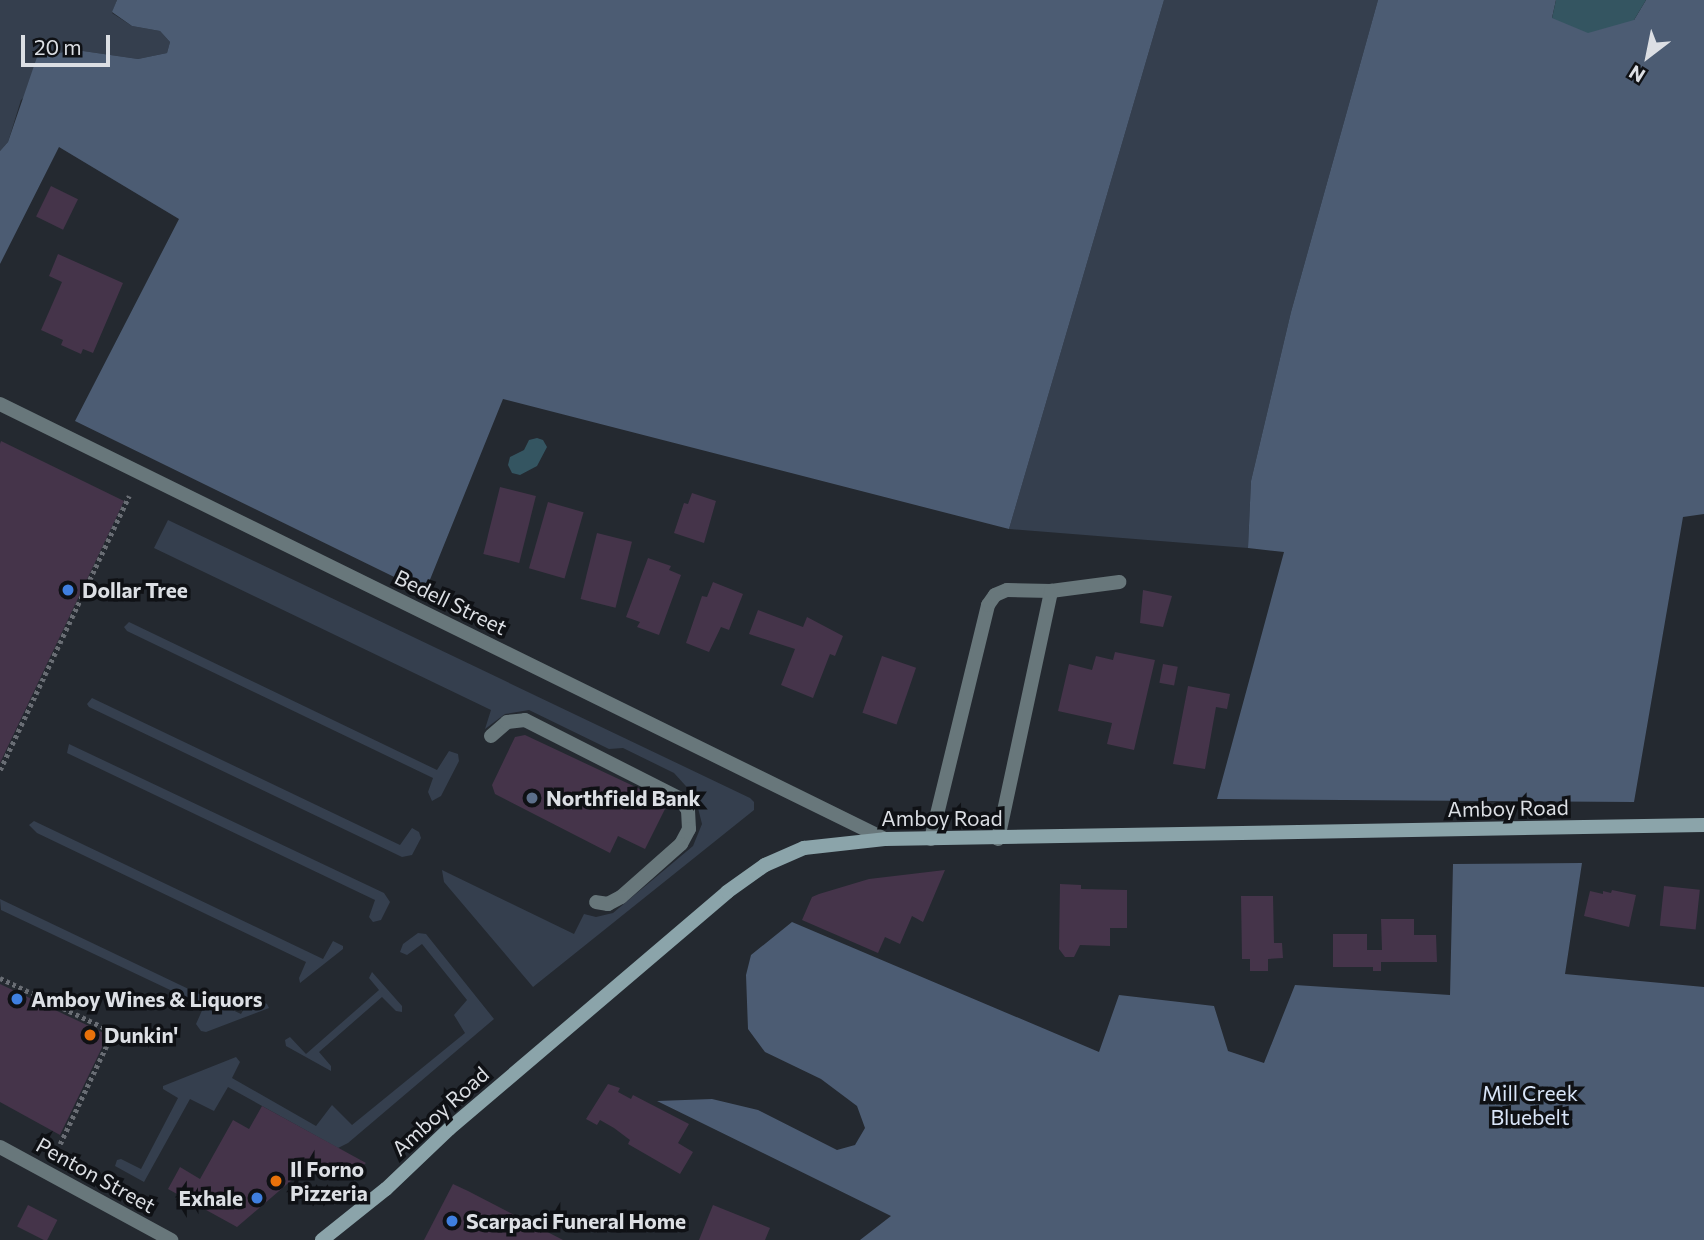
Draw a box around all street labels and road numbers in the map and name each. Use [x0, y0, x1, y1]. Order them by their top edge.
street label: Bedell Street [391, 564, 511, 640]
street label: Amboy Road [1447, 794, 1569, 822]
street label: Amboy Road [881, 805, 1003, 831]
street label: Amboy Road [386, 1061, 494, 1161]
street label: Penton Street [32, 1132, 160, 1218]

